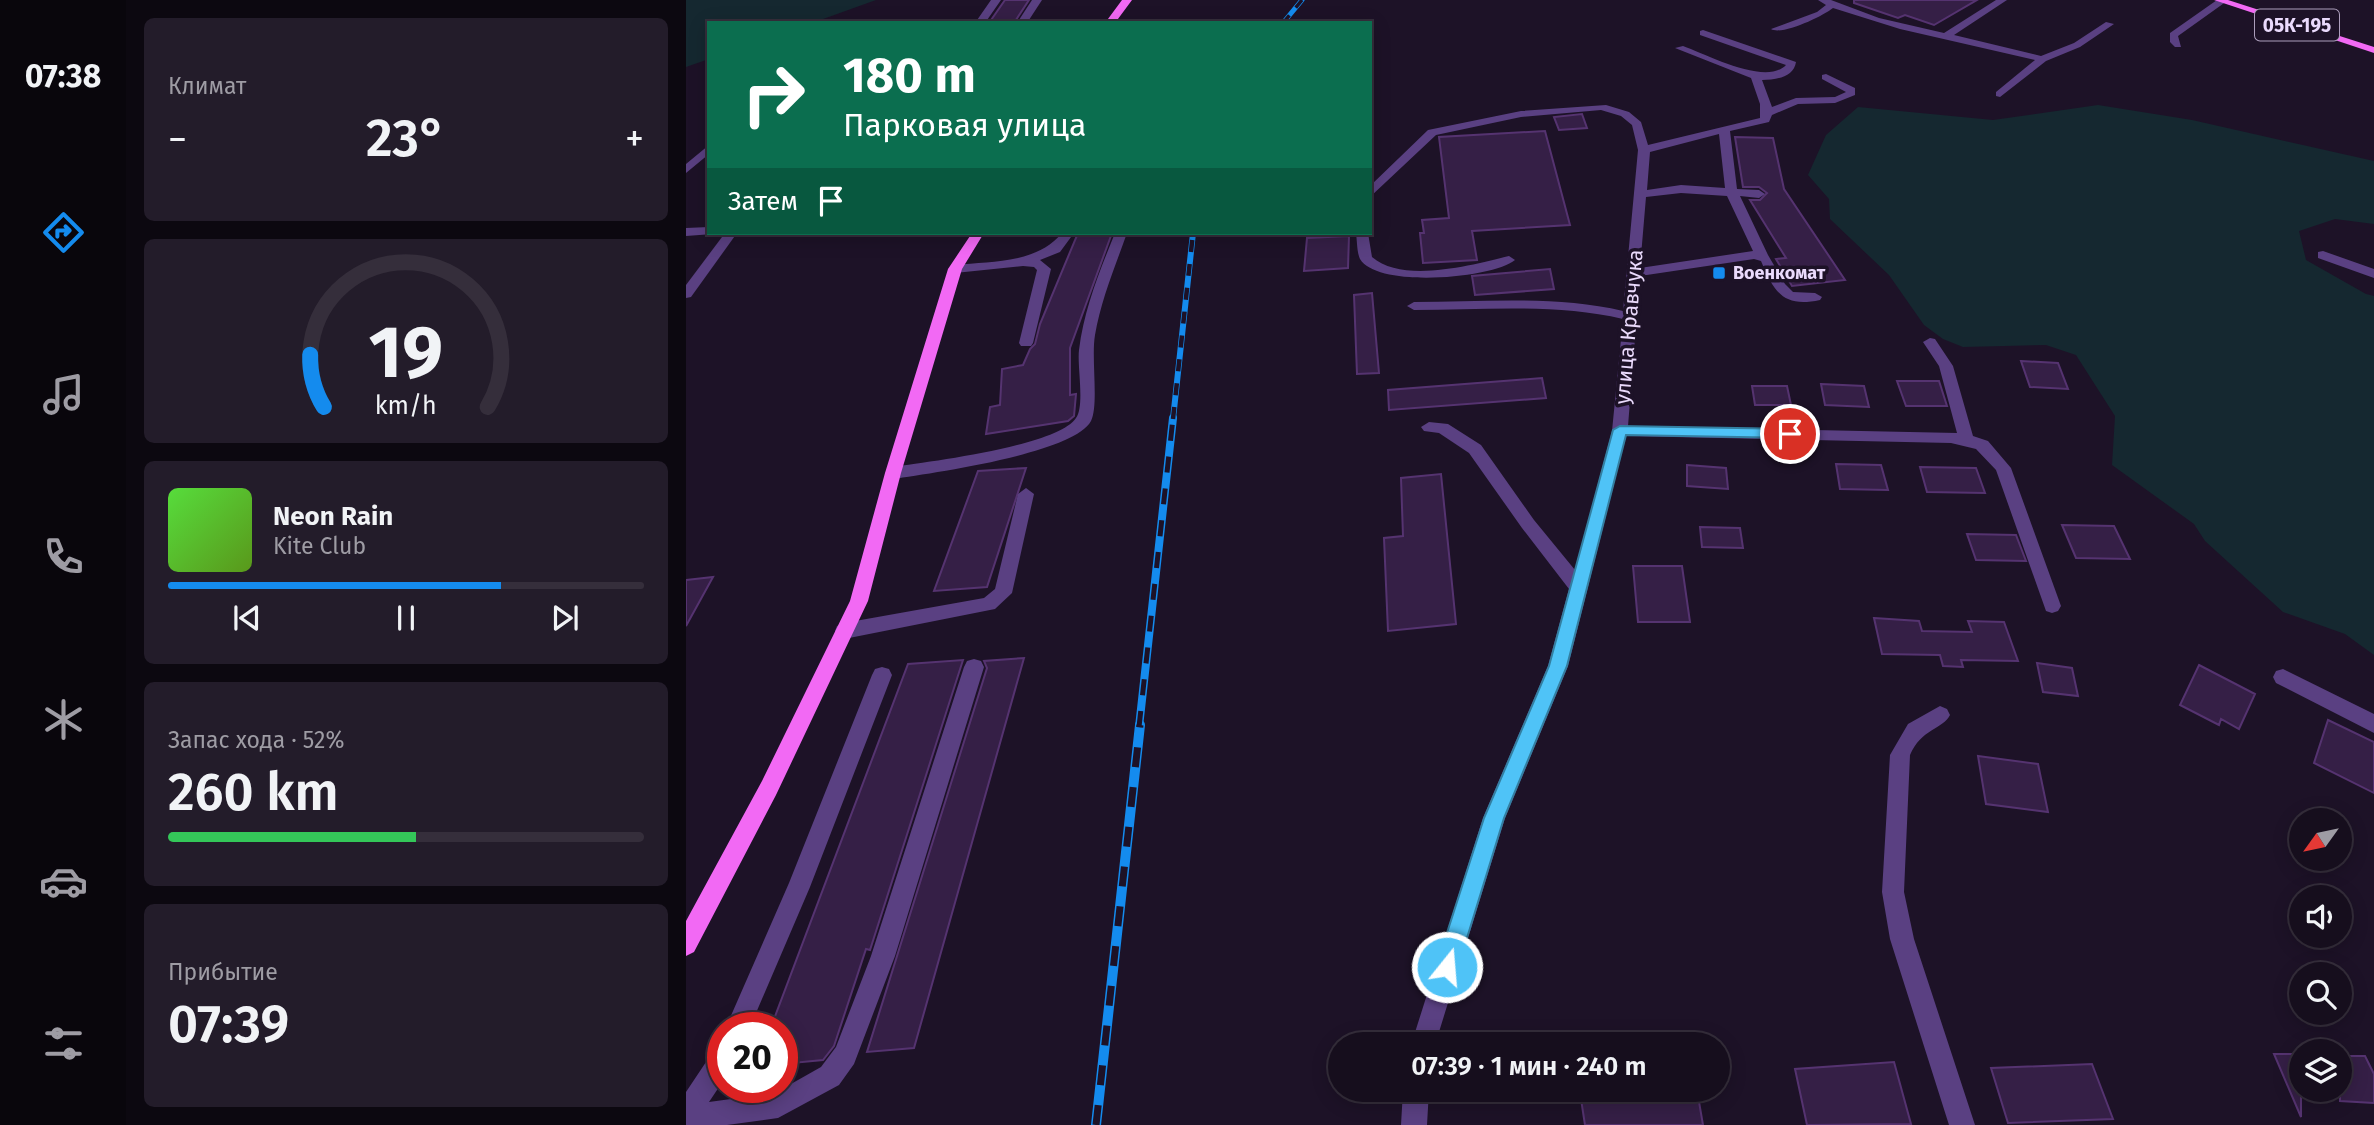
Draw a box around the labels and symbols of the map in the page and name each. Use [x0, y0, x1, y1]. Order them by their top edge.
road number: 05К-195 [2255, 10, 2339, 41]
street label: улица Кравчука [1609, 248, 1649, 406]
place label: Военкомат [1733, 262, 1826, 284]
marker: Военкомат [1711, 265, 1727, 281]
pin [1760, 404, 1820, 464]
north arrow [2289, 808, 2352, 872]
position arrow [1410, 930, 1484, 1004]
speed limit sign: 20 [707, 1012, 798, 1103]

